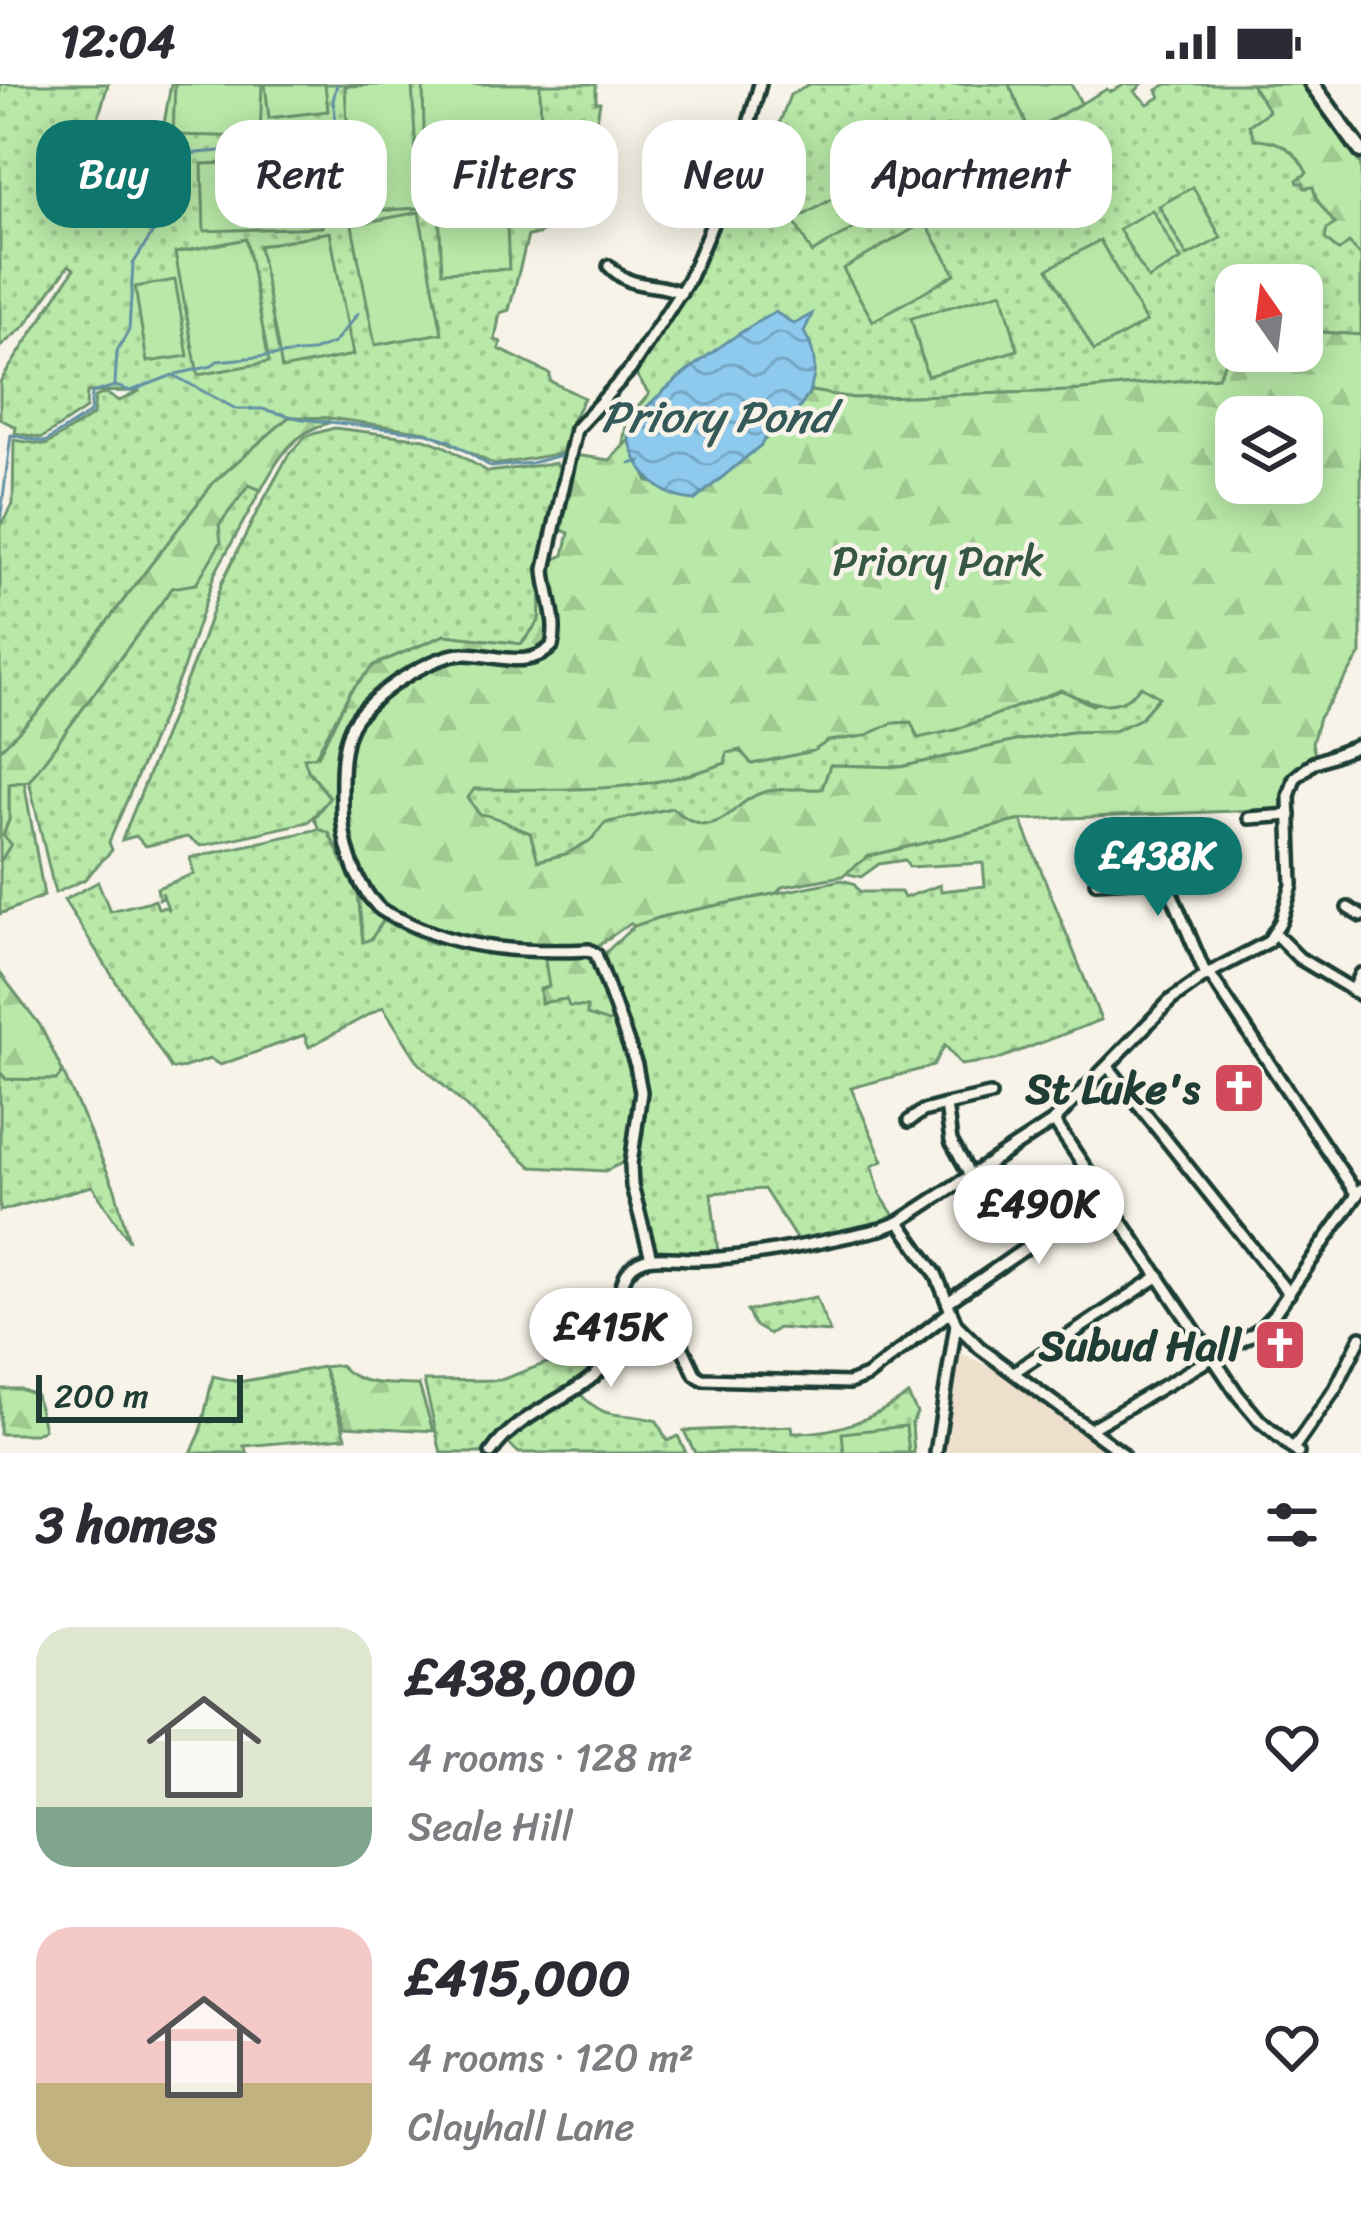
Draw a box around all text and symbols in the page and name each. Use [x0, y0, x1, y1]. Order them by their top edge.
text: 12:04 [60, 2, 175, 82]
chip: Buy [36, 120, 191, 228]
chip: Rent [215, 120, 387, 228]
chip: Filters [411, 120, 618, 228]
chip: New [642, 120, 806, 228]
chip: Apartment [830, 120, 1112, 228]
north arrow [1215, 264, 1323, 372]
map controls [1215, 264, 1323, 504]
water label: Priory Pond [601, 377, 844, 457]
button: layers [1215, 396, 1323, 504]
park label: Priory Park [832, 524, 1044, 598]
pin: £438K [1074, 817, 1242, 919]
text: £438K [1101, 821, 1215, 890]
place label: St Luke's [1025, 1052, 1201, 1126]
church icon: St Luke's [1211, 1060, 1267, 1116]
pin: £490K [955, 1165, 1123, 1267]
text: £490K [980, 1169, 1098, 1238]
pin: £415K [527, 1288, 695, 1390]
text: £415K [556, 1292, 666, 1361]
place label: Subud Hall [1038, 1309, 1243, 1383]
church icon: Subud Hall [1252, 1317, 1308, 1373]
text: 200 m [54, 1367, 149, 1425]
scale bar [36, 1369, 243, 1422]
text: 3 homes [36, 1480, 216, 1570]
icon: filters [1259, 1492, 1325, 1558]
text: £438,000 [408, 1633, 636, 1723]
icon: home [132, 1675, 276, 1819]
icon: heart [1259, 1714, 1325, 1780]
text: 4 rooms · 128 m² [408, 1723, 693, 1792]
text: Seale Hill [408, 1792, 573, 1861]
text: £415,000 [408, 1933, 630, 2023]
icon: home [132, 1975, 276, 2119]
icon: heart [1259, 2014, 1325, 2080]
text: 4 rooms · 120 m² [408, 2023, 694, 2092]
text: Clayhall Lane [408, 2092, 634, 2161]

